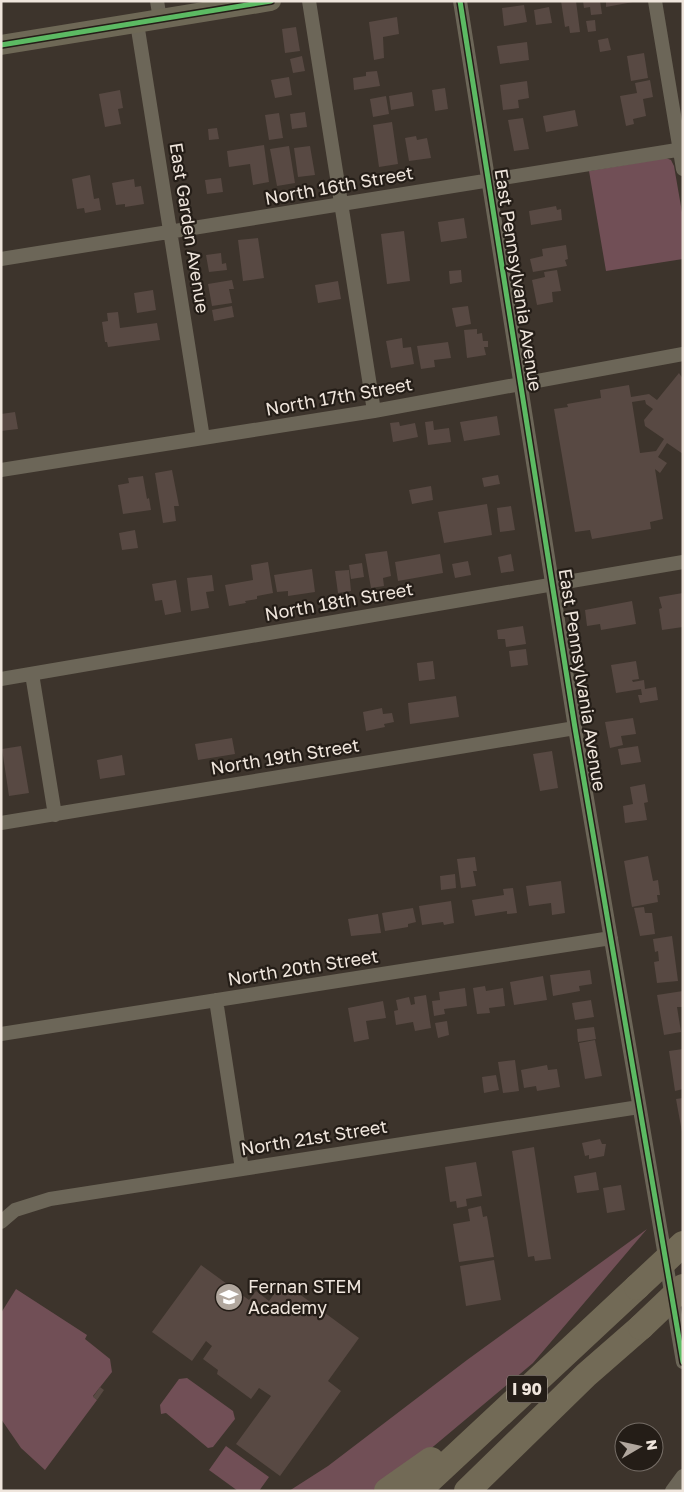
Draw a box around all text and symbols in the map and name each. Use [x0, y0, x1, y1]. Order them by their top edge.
street label: East Garden Avenue [166, 141, 214, 315]
street label: North 16th Street [263, 161, 415, 209]
street label: East Pennsylvania Avenue [491, 167, 547, 393]
street label: North 17th Street [264, 372, 414, 420]
street label: East Pennsylvania Avenue [555, 567, 611, 793]
street label: North 18th Street [263, 577, 415, 625]
street label: North 19th Street [209, 733, 361, 779]
street label: North 20th Street [226, 944, 380, 990]
street label: North 21st Street [239, 1115, 389, 1159]
place label: Fernan STEM Academy [248, 1275, 362, 1318]
school or university icon: Fernan STEM Academy [214, 1282, 244, 1312]
road number: I 90 [507, 1376, 547, 1402]
north arrow [614, 1422, 664, 1472]
text: N [643, 1438, 662, 1451]

